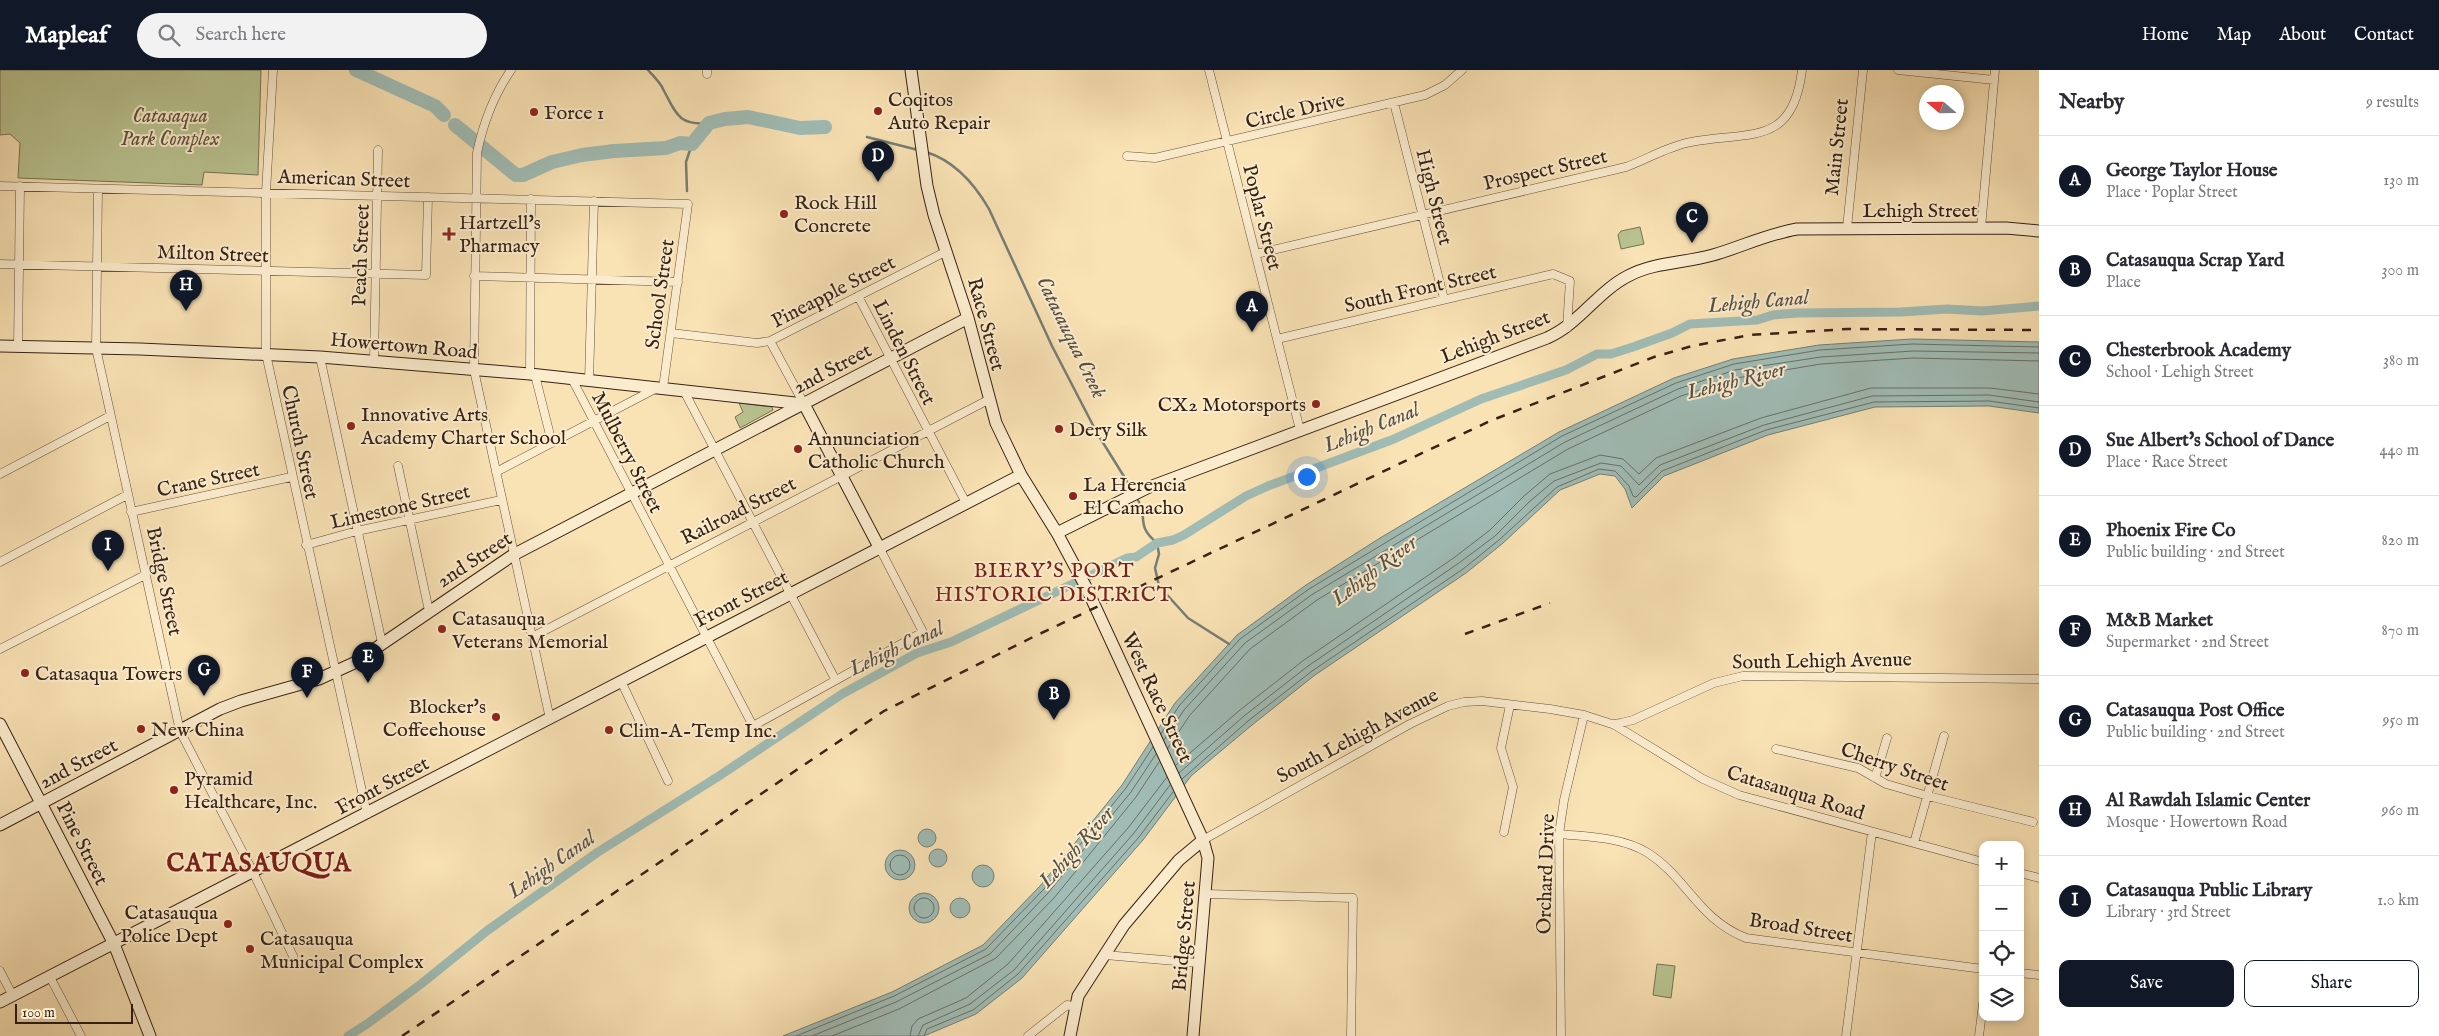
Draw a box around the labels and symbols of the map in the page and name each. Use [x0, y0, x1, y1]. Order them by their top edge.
north arrow [1919, 85, 1964, 130]
place label: Coqitos Auto Repair [887, 88, 991, 136]
street label: Circle Drive [1243, 88, 1347, 135]
street label: Main Street [1820, 97, 1855, 197]
place label: Force 1 [544, 101, 604, 126]
park label: Catasaqua Park Complex [121, 104, 220, 152]
marker: Coqitos Auto Repair [872, 105, 884, 117]
marker: Force 1 [528, 106, 540, 118]
pin: D [862, 141, 894, 182]
street label: Prospect Street [1481, 144, 1610, 197]
street label: High Street [1410, 147, 1458, 248]
street label: Poplar Street [1236, 162, 1287, 273]
street label: American Street [276, 165, 411, 194]
place label: Rock Hill Concrete [794, 191, 878, 239]
street label: Lehigh Street [1862, 199, 1978, 224]
pin: C [1676, 202, 1708, 243]
street label: Peach Street [347, 203, 376, 307]
marker: Rock Hill Concrete [778, 208, 790, 220]
place label: Hartzell's Pharmacy [459, 211, 541, 259]
marker: Hartzell's Pharmacy [443, 228, 455, 240]
street label: School Street [640, 238, 681, 351]
street label: Milton Street [157, 240, 269, 269]
street label: Pineapple Street [768, 250, 900, 334]
street label: South Front Street [1342, 260, 1499, 319]
pin: H [170, 270, 202, 311]
water label: Catasauqua Creek [1029, 272, 1112, 404]
street label: Race Street [961, 275, 1010, 374]
water label: Lehigh Canal [1706, 284, 1812, 320]
pin: A [1236, 291, 1268, 332]
street label: Linden Street [866, 296, 941, 410]
street label: Lehigh Street [1437, 305, 1554, 370]
street label: Howertown Road [329, 328, 479, 365]
street label: 2nd Street [789, 338, 876, 400]
water label: Lehigh River [1683, 356, 1789, 407]
street label: Church Street [275, 383, 324, 502]
street label: Mulberry Street [585, 388, 668, 518]
place label: CX2 Motorsports [1158, 393, 1306, 418]
water label: Lehigh Canal [1319, 396, 1425, 460]
marker: CX2 Motorsports [1310, 398, 1322, 410]
place label: Innovative Arts Academy Charter School [360, 403, 567, 451]
place label: Dery Silk [1069, 418, 1148, 443]
marker: Innovative Arts Academy Charter School [345, 420, 357, 432]
marker: Dery Silk [1053, 423, 1065, 435]
place label: Annunciation Catholic Church [807, 427, 945, 475]
marker: Annunciation Catholic Church [792, 443, 804, 455]
street label: Crane Street [155, 457, 262, 504]
your location [1294, 464, 1320, 490]
street label: Railroad Street [677, 472, 801, 551]
place label: La Herencia El Camacho [1083, 473, 1186, 521]
street label: Limestone Street [328, 479, 473, 536]
marker: La Herencia El Camacho [1067, 490, 1079, 502]
street label: Bridge Street [140, 525, 187, 638]
street label: 2nd Street [432, 527, 517, 594]
pin: I [92, 530, 124, 571]
water label: Lehigh River [1326, 530, 1424, 613]
district label: BIERY'S PORT HISTORIC DISTRICT [935, 558, 1173, 609]
street label: Front Street [691, 565, 793, 634]
place label: Catasauqua Veterans Memorial [451, 607, 609, 655]
water label: Lehigh Canal [844, 615, 950, 683]
marker: Catasauqua Veterans Memorial [436, 623, 448, 635]
street label: West Race Street [1115, 628, 1198, 767]
pin: E [352, 642, 384, 683]
street label: South Lehigh Avenue [1732, 647, 1912, 676]
pin: G [188, 655, 220, 696]
pin: F [291, 657, 323, 698]
place label: Catasaqua Towers [35, 662, 182, 687]
marker: Catasaqua Towers [19, 667, 31, 679]
pin: B [1038, 679, 1070, 720]
street label: South Lehigh Avenue [1272, 683, 1443, 790]
place label: Blocker's Coffeehouse [383, 695, 486, 743]
marker: Blocker's Coffeehouse [490, 711, 502, 723]
place label: New China [151, 718, 244, 743]
place label: Clim-A-Temp Inc. [619, 719, 776, 744]
marker: New China [135, 723, 147, 735]
marker: Clim-A-Temp Inc. [603, 724, 615, 736]
street label: 2nd Street [35, 733, 122, 795]
street label: Cherry Street [1837, 737, 1952, 798]
street label: Front Street [332, 751, 434, 821]
street label: Catasauqua Road [1724, 761, 1868, 826]
place label: Pyramid Healthcare, Inc. [184, 767, 317, 815]
marker: Pyramid Healthcare, Inc. [168, 784, 180, 796]
street label: Pine Street [50, 798, 113, 890]
water label: Lehigh River [1033, 801, 1121, 895]
street label: Orchard Drive [1532, 813, 1561, 935]
water label: Lehigh Canal [502, 824, 603, 906]
district label: CATASAUQUA [166, 848, 352, 880]
street label: Bridge Street [1167, 880, 1202, 992]
place label: Catasauqua Police Dept [120, 901, 218, 949]
street label: Broad Street [1747, 908, 1855, 949]
marker: Catasauqua Police Dept [222, 918, 234, 930]
place label: Catasauqua Municipal Complex [260, 927, 424, 975]
marker: Catasauqua Municipal Complex [244, 943, 256, 955]
scale bar [15, 1001, 132, 1024]

